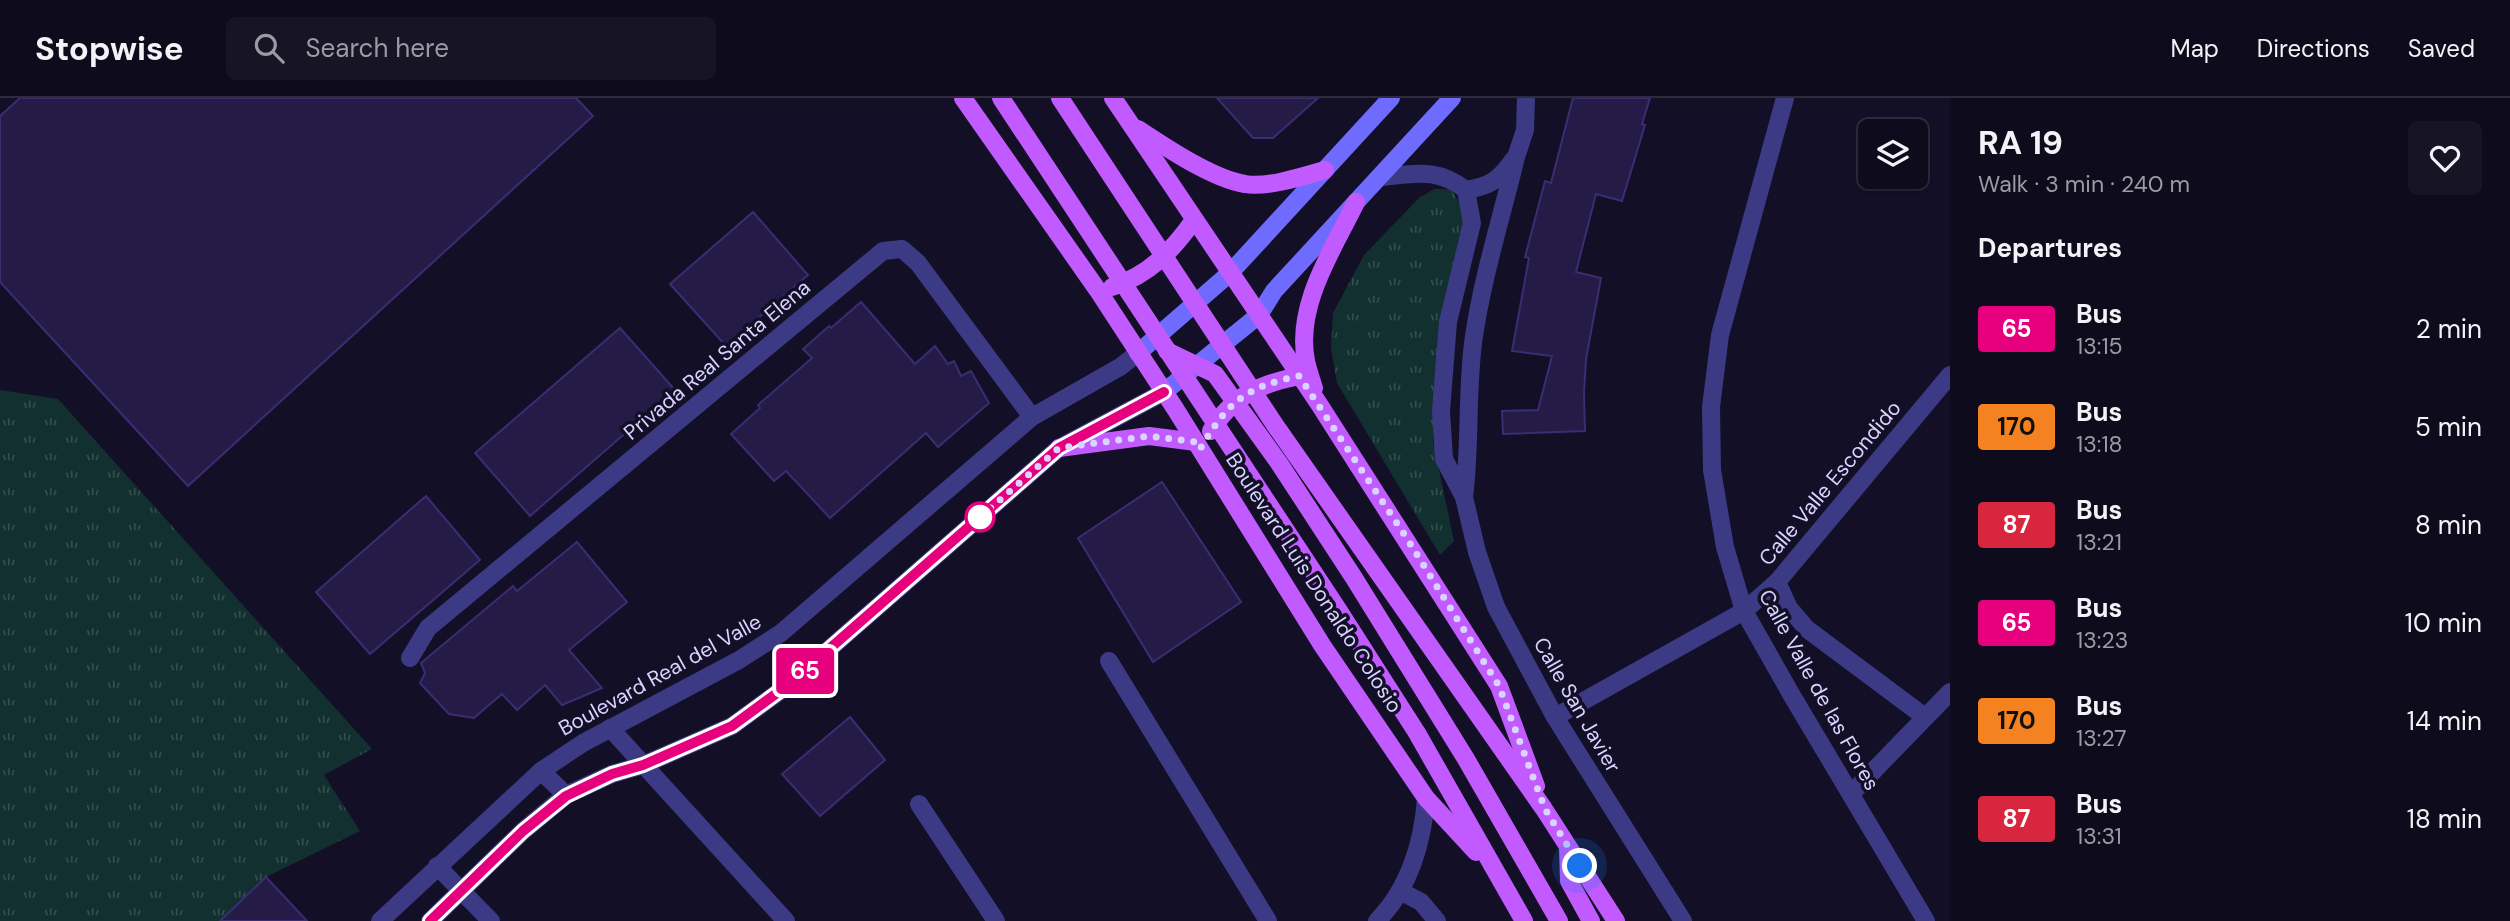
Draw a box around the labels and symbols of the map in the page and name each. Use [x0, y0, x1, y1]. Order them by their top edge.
street label: Privada Real Santa Elena [618, 274, 816, 446]
street label: Calle Valle Escondido [1753, 395, 1907, 571]
street label: Boulevard Luis Donaldo Colosio [1219, 448, 1409, 718]
unlabelled marker [965, 502, 995, 532]
street label: Calle Valle de las Flores [1752, 585, 1886, 795]
street label: Boulevard Real del Valle [554, 607, 766, 742]
street label: Calle San Javier [1527, 632, 1627, 778]
line badge: 65 [774, 648, 836, 694]
your location [1562, 848, 1597, 883]

